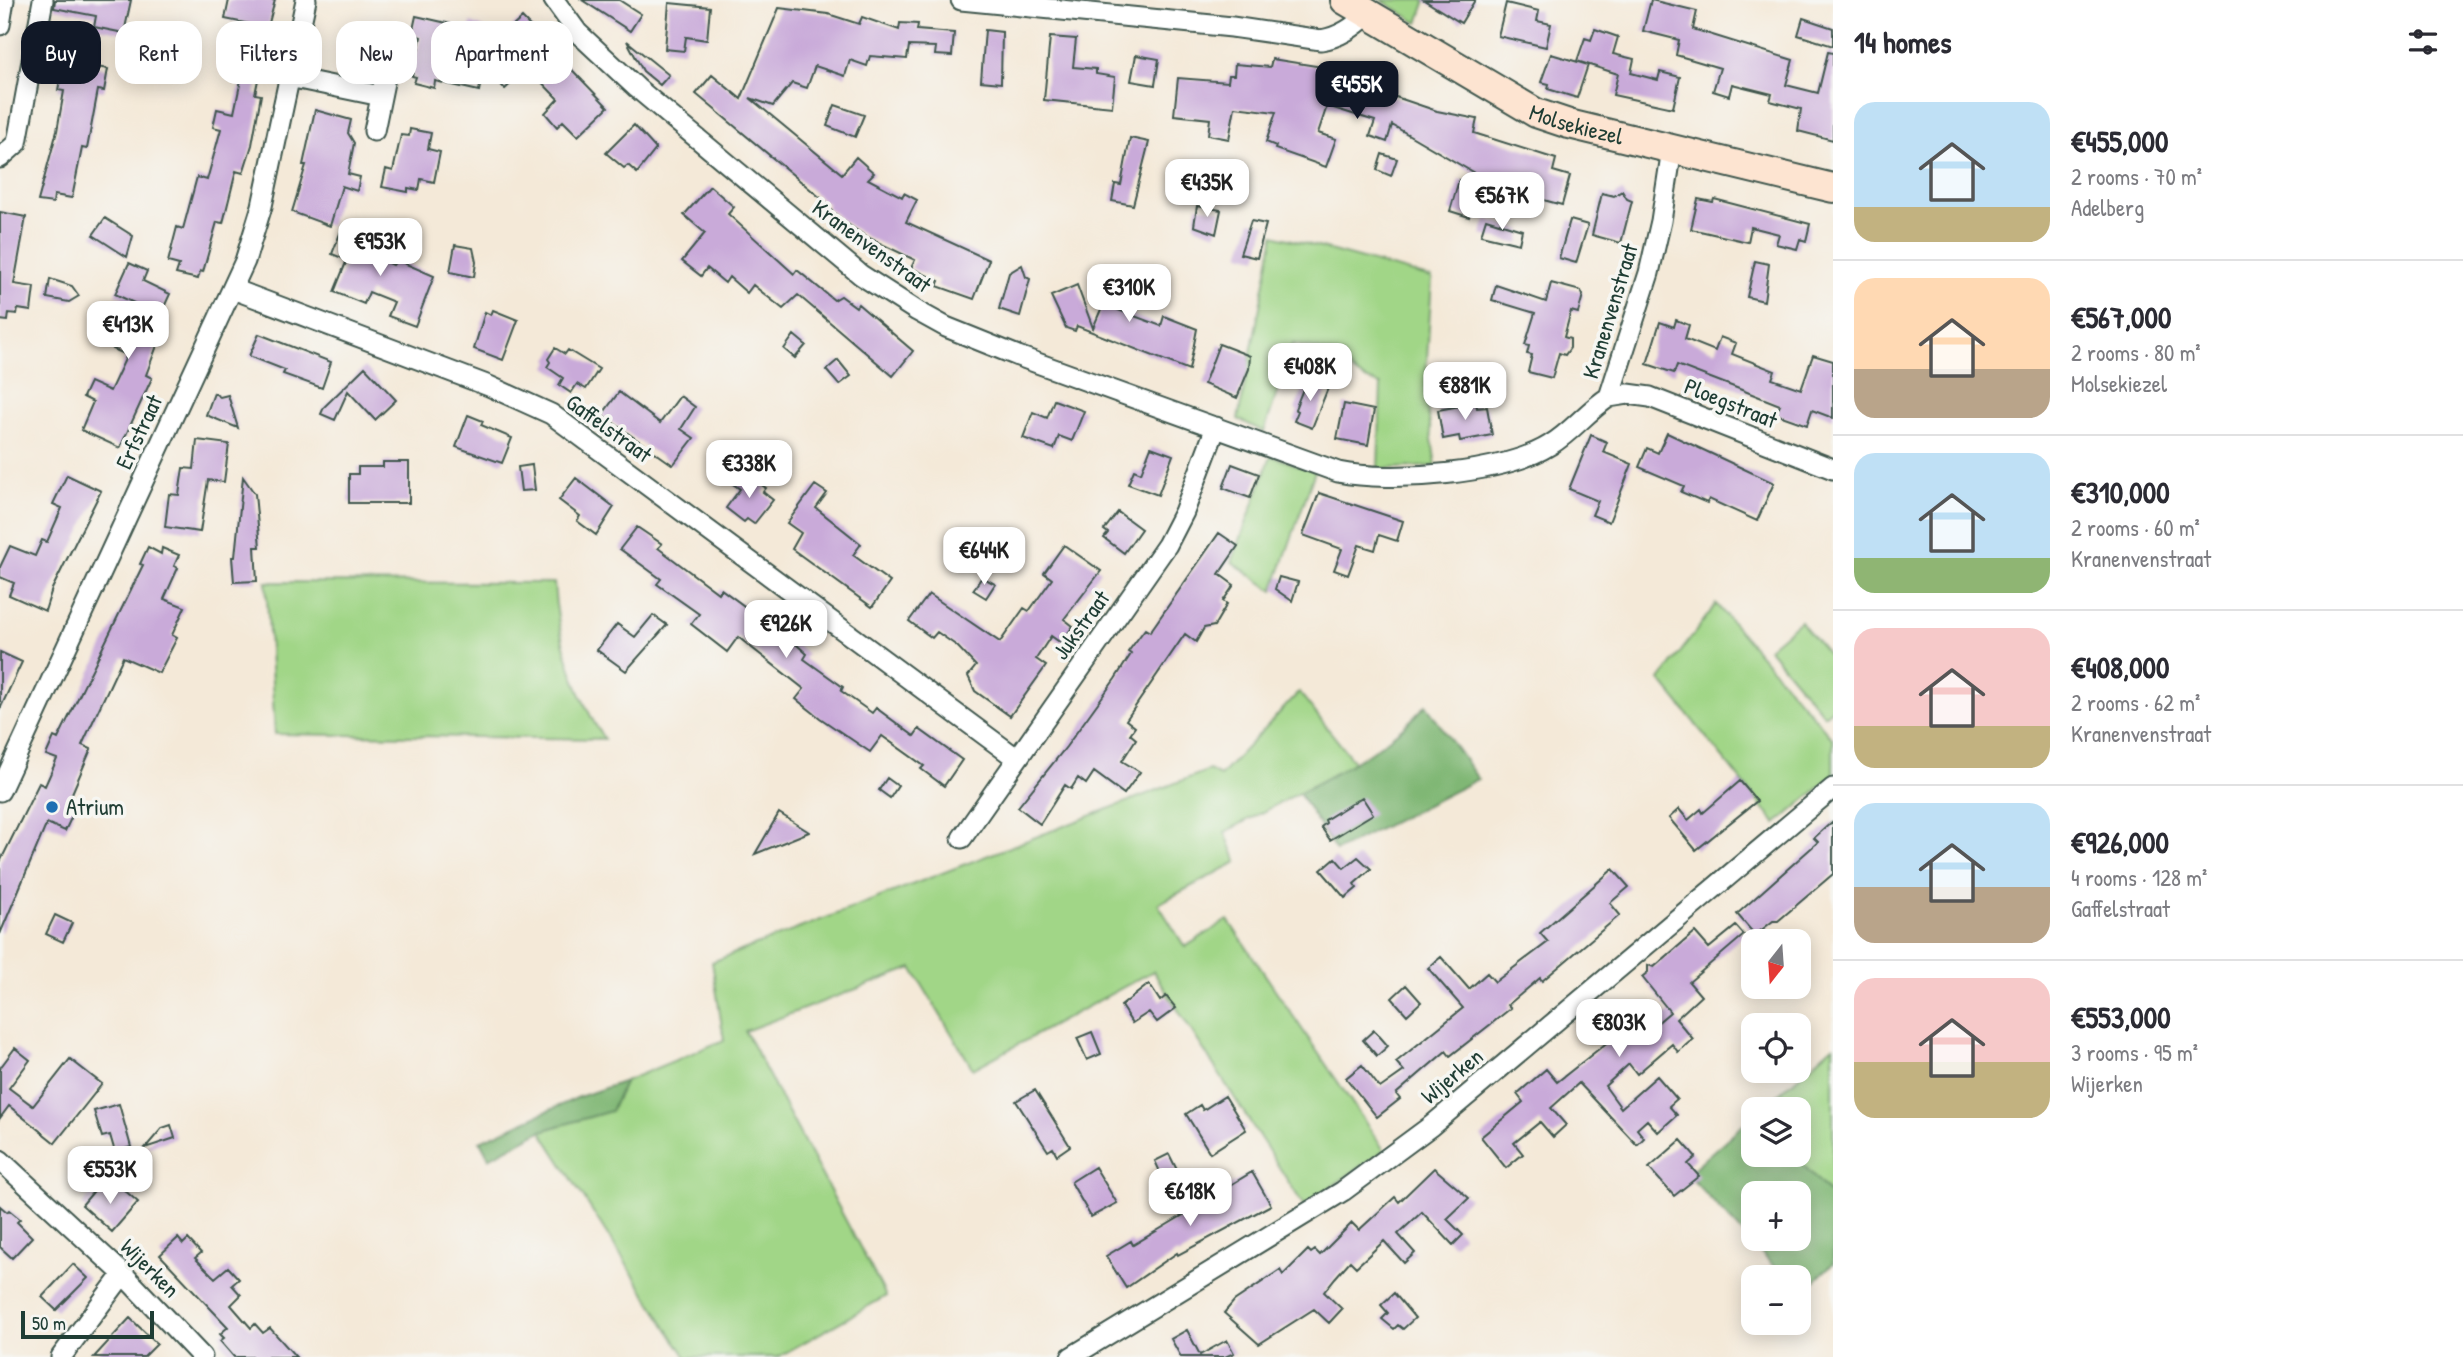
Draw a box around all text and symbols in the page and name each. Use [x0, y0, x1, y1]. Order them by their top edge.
chip: Buy [21, 21, 101, 84]
chip: Rent [115, 21, 202, 84]
chip: Filters [216, 21, 322, 84]
chip: New [336, 21, 417, 84]
chip: Apartment [431, 21, 573, 84]
text: 14 homes [1854, 22, 1952, 62]
icon: filters [2404, 23, 2442, 61]
pin: €455K [1308, 61, 1406, 121]
text: €455K [1331, 68, 1383, 99]
street label: Molsekiezel [1526, 96, 1627, 152]
text: €455,000 [2071, 121, 2168, 161]
icon: home [1910, 130, 1994, 214]
pin: €435K [1158, 160, 1256, 219]
text: 2 rooms · 70 m² [2071, 161, 2202, 192]
text: €435K [1181, 166, 1233, 197]
pin: €567K [1453, 173, 1551, 232]
text: €567K [1475, 179, 1529, 210]
street label: Kranenvenstraat [806, 192, 939, 300]
text: Adelberg [2071, 192, 2144, 223]
pin: €953K [331, 218, 429, 278]
text: €953K [354, 225, 406, 256]
street label: Kranenvenstraat [1574, 238, 1645, 382]
pin: €310K [1080, 264, 1178, 324]
text: €310K [1103, 271, 1155, 302]
text: €567,000 [2071, 297, 2171, 337]
pin: €413K [79, 302, 177, 361]
icon: home [1910, 306, 1994, 390]
text: €413K [103, 308, 153, 339]
text: 2 rooms · 80 m² [2071, 337, 2201, 368]
pin: €408K [1261, 344, 1359, 403]
text: €408K [1284, 350, 1336, 381]
pin: €881K [1416, 362, 1514, 422]
text: Molsekiezel [2071, 368, 2167, 399]
text: €881K [1439, 369, 1491, 400]
street label: Ploegstraat [1680, 370, 1783, 436]
street label: Gaffelstraat [560, 386, 659, 470]
street label: Erfstraat [108, 389, 170, 474]
pin: €338K [700, 440, 798, 500]
text: €338K [722, 447, 776, 478]
text: €310,000 [2071, 472, 2170, 512]
icon: home [1910, 481, 1994, 565]
text: 2 rooms · 60 m² [2071, 512, 2200, 543]
pin: €644K [935, 528, 1033, 587]
text: €644K [959, 534, 1009, 565]
text: Kranenvenstraat [2071, 543, 2211, 574]
street label: Jukstraat [1045, 583, 1117, 666]
pin: €926K [737, 600, 835, 660]
text: €926K [760, 607, 812, 638]
text: €408,000 [2071, 647, 2170, 687]
icon: home [1910, 656, 1994, 740]
text: 2 rooms · 62 m² [2071, 687, 2200, 718]
text: Kranenvenstraat [2071, 718, 2211, 749]
place label: Atrium [66, 791, 124, 822]
marker: Atrium [44, 799, 60, 815]
text: €926,000 [2071, 822, 2169, 862]
icon: home [1910, 831, 1994, 915]
text: 4 rooms · 128 m² [2071, 862, 2207, 893]
text: Gaffelstraat [2071, 893, 2170, 924]
north arrow [1741, 929, 1811, 999]
map controls [1741, 929, 1811, 1335]
text: €553,000 [2071, 997, 2171, 1037]
pin: €803K [1570, 1000, 1668, 1059]
text: €803K [1592, 1006, 1646, 1037]
icon: home [1910, 1006, 1994, 1090]
button: locate [1741, 1013, 1811, 1083]
text: 3 rooms · 95 m² [2071, 1037, 2198, 1068]
street label: Wijerken [1414, 1041, 1489, 1111]
text: Wijerken [2071, 1068, 2143, 1099]
button: layers [1741, 1097, 1811, 1167]
pin: €553K [61, 1146, 159, 1206]
text: €553K [84, 1153, 136, 1184]
pin: €618K [1141, 1168, 1239, 1228]
text: €618K [1165, 1175, 1215, 1206]
button: + [1741, 1181, 1811, 1251]
street label: Wijerken [114, 1231, 187, 1304]
button: − [1741, 1265, 1811, 1335]
scale bar [21, 1308, 154, 1340]
text: 50 m [32, 1310, 66, 1336]

